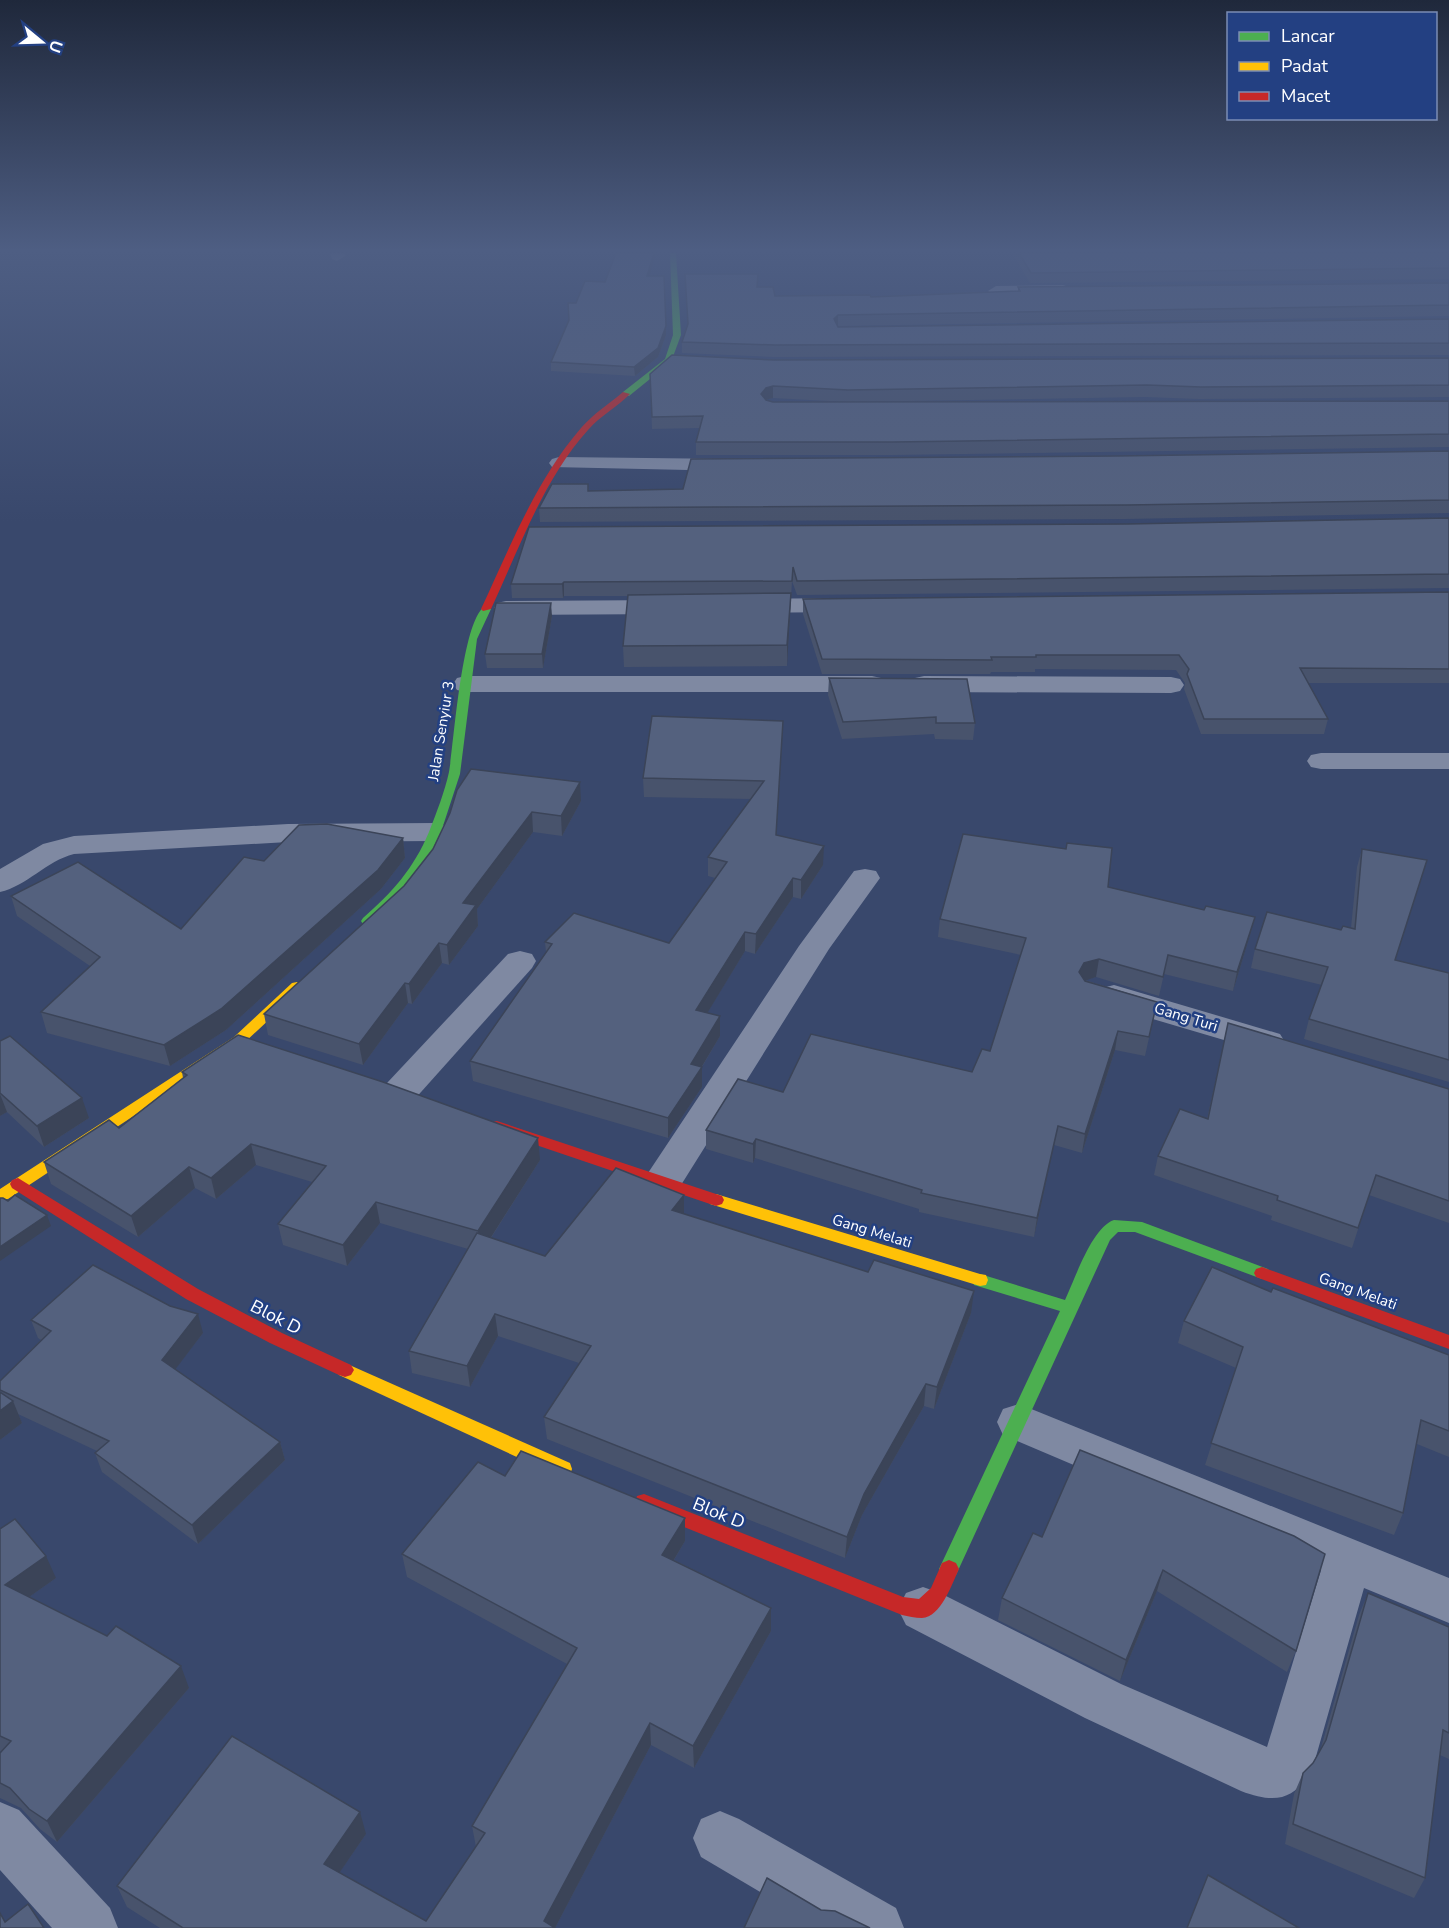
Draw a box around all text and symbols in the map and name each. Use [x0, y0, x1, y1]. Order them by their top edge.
north arrow [12, 12, 72, 72]
legend [1227, 12, 1437, 120]
text: Lancar [1281, 24, 1335, 48]
text: U [43, 37, 68, 56]
text: Padat [1281, 54, 1329, 78]
text: Macet [1281, 84, 1331, 108]
street label: Jalan Senyiur 3 [423, 680, 459, 783]
street label: Gang Turi [1152, 998, 1220, 1036]
street label: Gang Melati [830, 1209, 914, 1253]
street label: Gang Melati [1316, 1268, 1400, 1314]
street label: Blok D [246, 1294, 306, 1340]
street label: Blok D [689, 1492, 749, 1534]

